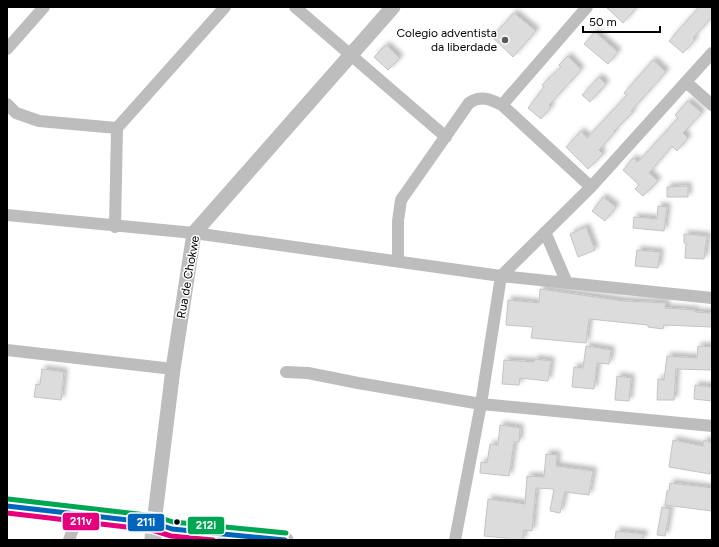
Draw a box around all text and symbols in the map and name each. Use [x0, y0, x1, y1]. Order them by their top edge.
scale bar [583, 8, 660, 34]
text: 50 m [589, 15, 617, 29]
place label: Colegio adventista da liberdade [396, 26, 497, 54]
marker: Colegio adventista da liberdade [500, 35, 510, 45]
street label: Rua de Chokwe [174, 234, 202, 319]
line badge: 211v [62, 512, 100, 531]
line badge: 211i [127, 513, 165, 532]
text: 211v [70, 515, 93, 528]
text: 211i [137, 516, 155, 529]
line badge: 212i [187, 516, 225, 535]
unlabelled marker [172, 517, 182, 527]
text: 212i [196, 519, 216, 532]

